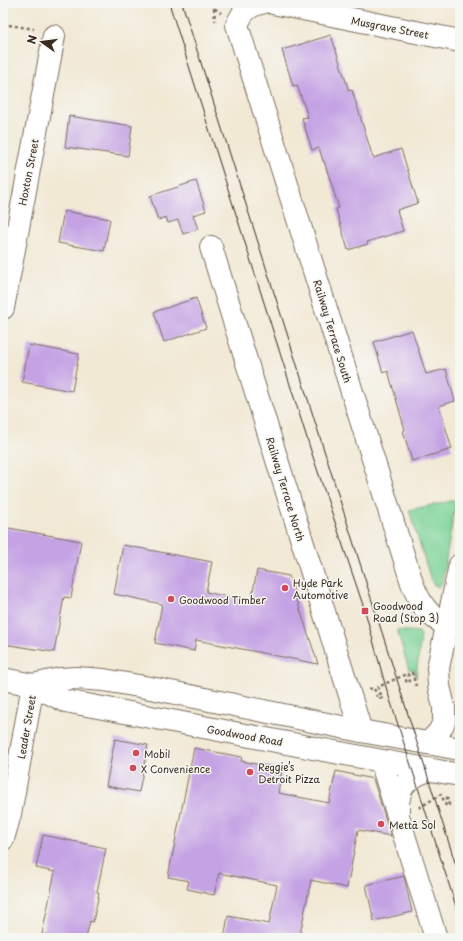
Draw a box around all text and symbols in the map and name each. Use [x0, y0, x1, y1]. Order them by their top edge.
street label: Musgrave Street [350, 12, 430, 42]
north arrow [22, 22, 62, 62]
text: N [23, 33, 41, 46]
street label: Hoxton Street [14, 137, 42, 207]
street label: Railway Terrace South [310, 277, 356, 385]
street label: Railway Terrace North [263, 435, 309, 543]
place label: Hyde Park Automotive [293, 575, 348, 602]
marker: Hyde Park Automotive [280, 583, 290, 593]
place label: Goodwood Timber [179, 592, 266, 607]
marker: Goodwood Timber [166, 594, 176, 604]
place label: Goodwood Road (Stop 3) [373, 598, 439, 625]
marker: Goodwood Road (Stop 3) [360, 606, 370, 616]
street label: Leader Street [13, 694, 39, 760]
street label: Goodwood Road [206, 721, 284, 749]
place label: Mobil [144, 746, 171, 761]
marker: Mobil [131, 748, 141, 758]
place label: Reggie’s Detroit Pizza [258, 759, 320, 786]
place label: X Convenience [141, 761, 211, 776]
marker: X Convenience [128, 763, 138, 773]
marker: Reggie’s Detroit Pizza [245, 767, 255, 777]
place label: Mettā Sol [389, 817, 436, 832]
marker: Mettā Sol [376, 819, 386, 829]

